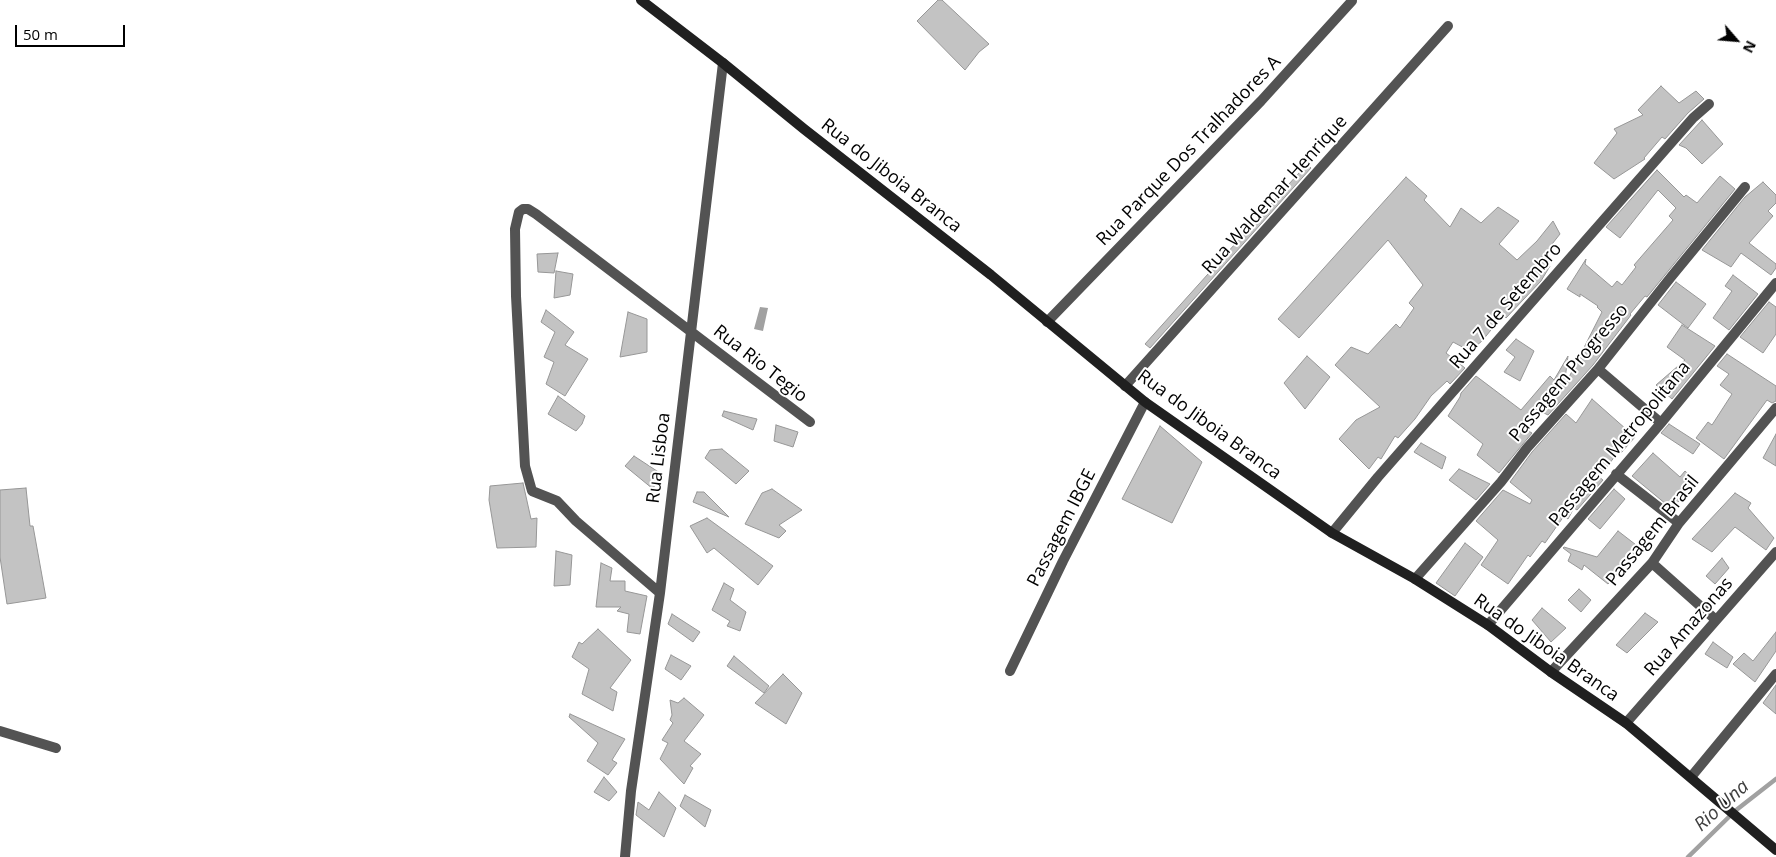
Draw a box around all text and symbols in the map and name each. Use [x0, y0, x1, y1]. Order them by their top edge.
scale bar [18, 15, 128, 47]
north arrow [1711, 15, 1761, 65]
text: 50 m [23, 24, 58, 44]
text: N [1739, 38, 1761, 56]
street label: Rua Parque Dos Tralhadores A [1092, 51, 1286, 251]
street label: Rua Waldemar Henrique [1198, 111, 1352, 279]
street label: Rua do Jiboia Branca [816, 114, 966, 238]
street label: Rua 7 de Setembro [1445, 239, 1567, 373]
street label: Passagem Progresso [1505, 300, 1633, 446]
street label: Rua Rio Tegio [709, 321, 811, 407]
street label: Passagem Metropolitana [1545, 357, 1695, 531]
street label: Rua do Jiboia Branca [1133, 366, 1285, 484]
street label: Rua Lisboa [643, 411, 675, 505]
street label: Passagem IBGE [1023, 466, 1101, 590]
street label: Passagem Brasil [1602, 471, 1704, 591]
street label: Rua Amazonas [1640, 573, 1738, 681]
street label: Rua do Jiboia Branca [1469, 590, 1623, 706]
water label: Rio Una [1690, 775, 1754, 837]

